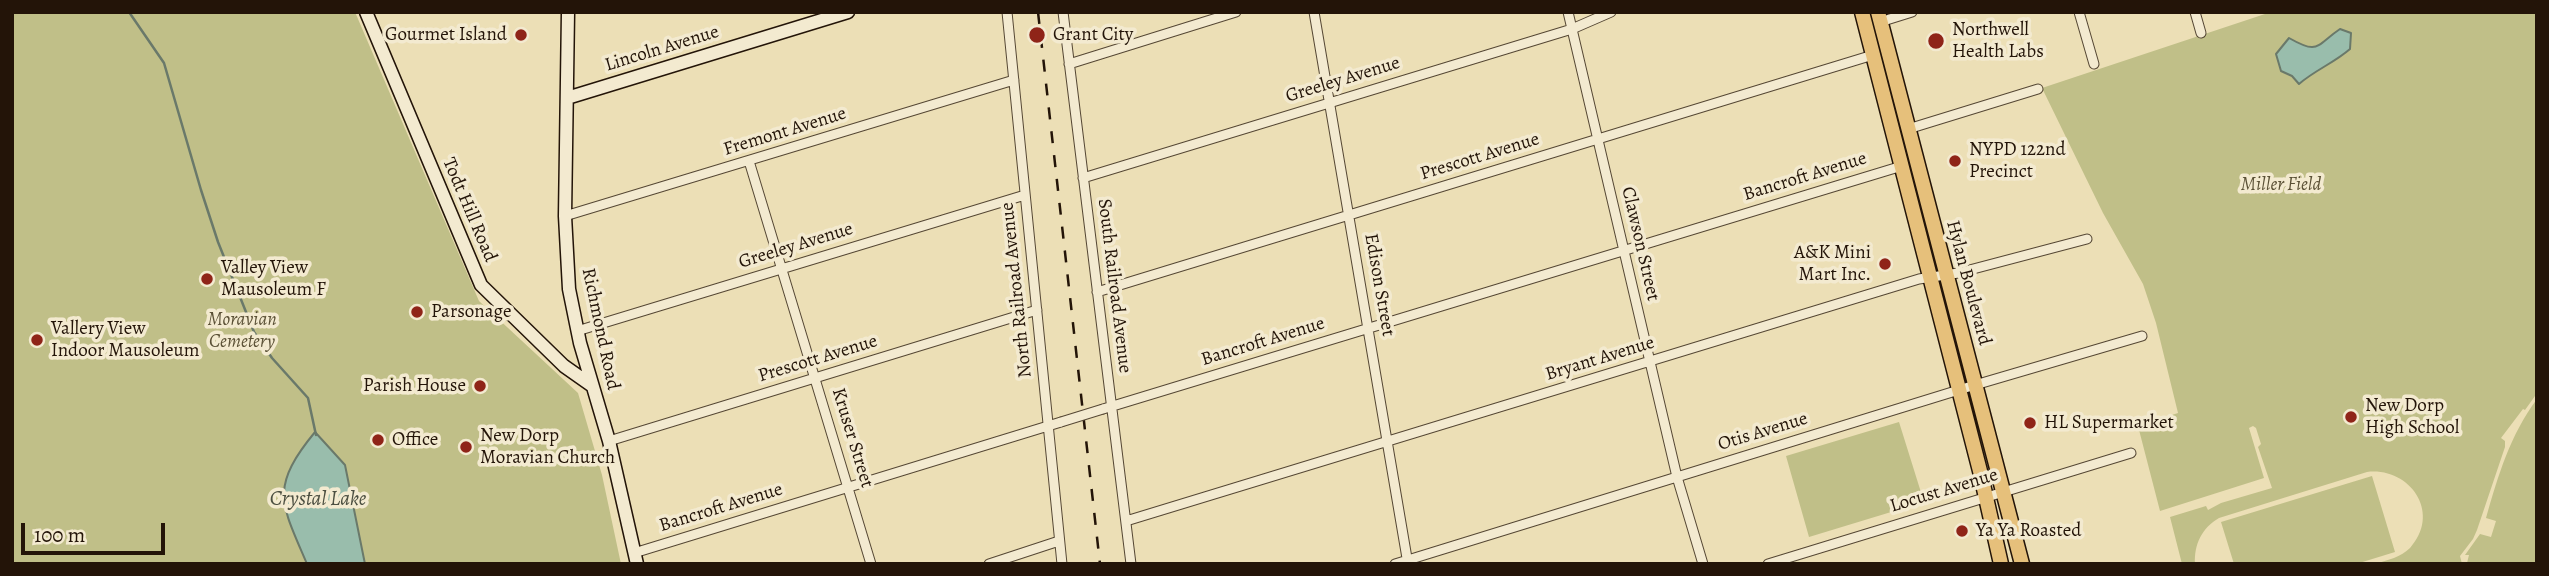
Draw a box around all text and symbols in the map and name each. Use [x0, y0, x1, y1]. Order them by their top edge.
place label: Northwell Health Labs [1952, 19, 2044, 63]
street label: Lincoln Avenue [602, 21, 722, 77]
place label: Gourmet Island [385, 24, 507, 46]
place label: Grant City [1053, 24, 1133, 46]
marker: Grant City [1027, 25, 1047, 45]
marker: Gourmet Island [513, 27, 529, 43]
marker: Northwell Health Labs [1926, 31, 1946, 51]
street label: Greeley Avenue [1283, 52, 1403, 108]
street label: Fremont Avenue [721, 102, 849, 162]
street label: Prescott Avenue [1418, 128, 1542, 186]
place label: NYPD 122nd Precinct [1969, 139, 2066, 183]
street label: Bancroft Avenue [1741, 147, 1869, 207]
marker: NYPD 122nd Precinct [1947, 153, 1963, 169]
street label: Todt Hill Road [437, 154, 501, 266]
park label: Miller Field [2241, 174, 2321, 196]
street label: Clawson Street [1616, 185, 1664, 303]
street label: South Railroad Avenue [1092, 197, 1136, 375]
street label: North Railroad Avenue [996, 201, 1038, 379]
street label: Greeley Avenue [736, 218, 856, 274]
street label: Hylan Boulevard [1940, 218, 1996, 348]
street label: Edison Street [1359, 232, 1399, 338]
place label: A&K Mini Mart Inc. [1794, 242, 1871, 286]
marker: A&K Mini Mart Inc. [1877, 256, 1893, 272]
place label: Valley View Mausoleum F [221, 257, 326, 301]
street label: Richmond Road [576, 266, 624, 392]
marker: Valley View Mausoleum F [199, 271, 215, 287]
place label: Parsonage [431, 301, 512, 323]
marker: Parsonage [409, 304, 425, 320]
park label: Moravian Cemetery [207, 309, 277, 353]
street label: Bancroft Avenue [1199, 312, 1327, 372]
place label: Vallery View Indoor Mausoleum [51, 318, 200, 362]
street label: Prescott Avenue [756, 330, 880, 388]
marker: Vallery View Indoor Mausoleum [29, 332, 45, 348]
street label: Bryant Avenue [1543, 332, 1657, 386]
place label: Parish House [363, 375, 466, 397]
marker: Parish House [472, 378, 488, 394]
street label: Kruser Street [826, 385, 878, 491]
place label: New Dorp High School [2365, 395, 2459, 439]
street label: Otis Avenue [1715, 408, 1811, 456]
marker: New Dorp High School [2343, 409, 2359, 425]
place label: HL Supermarket [2044, 412, 2174, 434]
marker: HL Supermarket [2022, 415, 2038, 431]
place label: New Dorp Moravian Church [480, 425, 615, 469]
place label: Office [392, 429, 438, 451]
marker: Office [370, 432, 386, 448]
marker: New Dorp Moravian Church [458, 439, 474, 455]
street label: Locust Avenue [1887, 464, 2001, 518]
street label: Bancroft Avenue [657, 478, 785, 538]
water label: Crystal Lake [270, 487, 366, 513]
scale bar [24, 510, 168, 554]
place label: Ya Ya Roasted [1976, 520, 2081, 542]
text: 100 m [34, 521, 85, 549]
marker: Ya Ya Roasted [1954, 523, 1970, 539]

